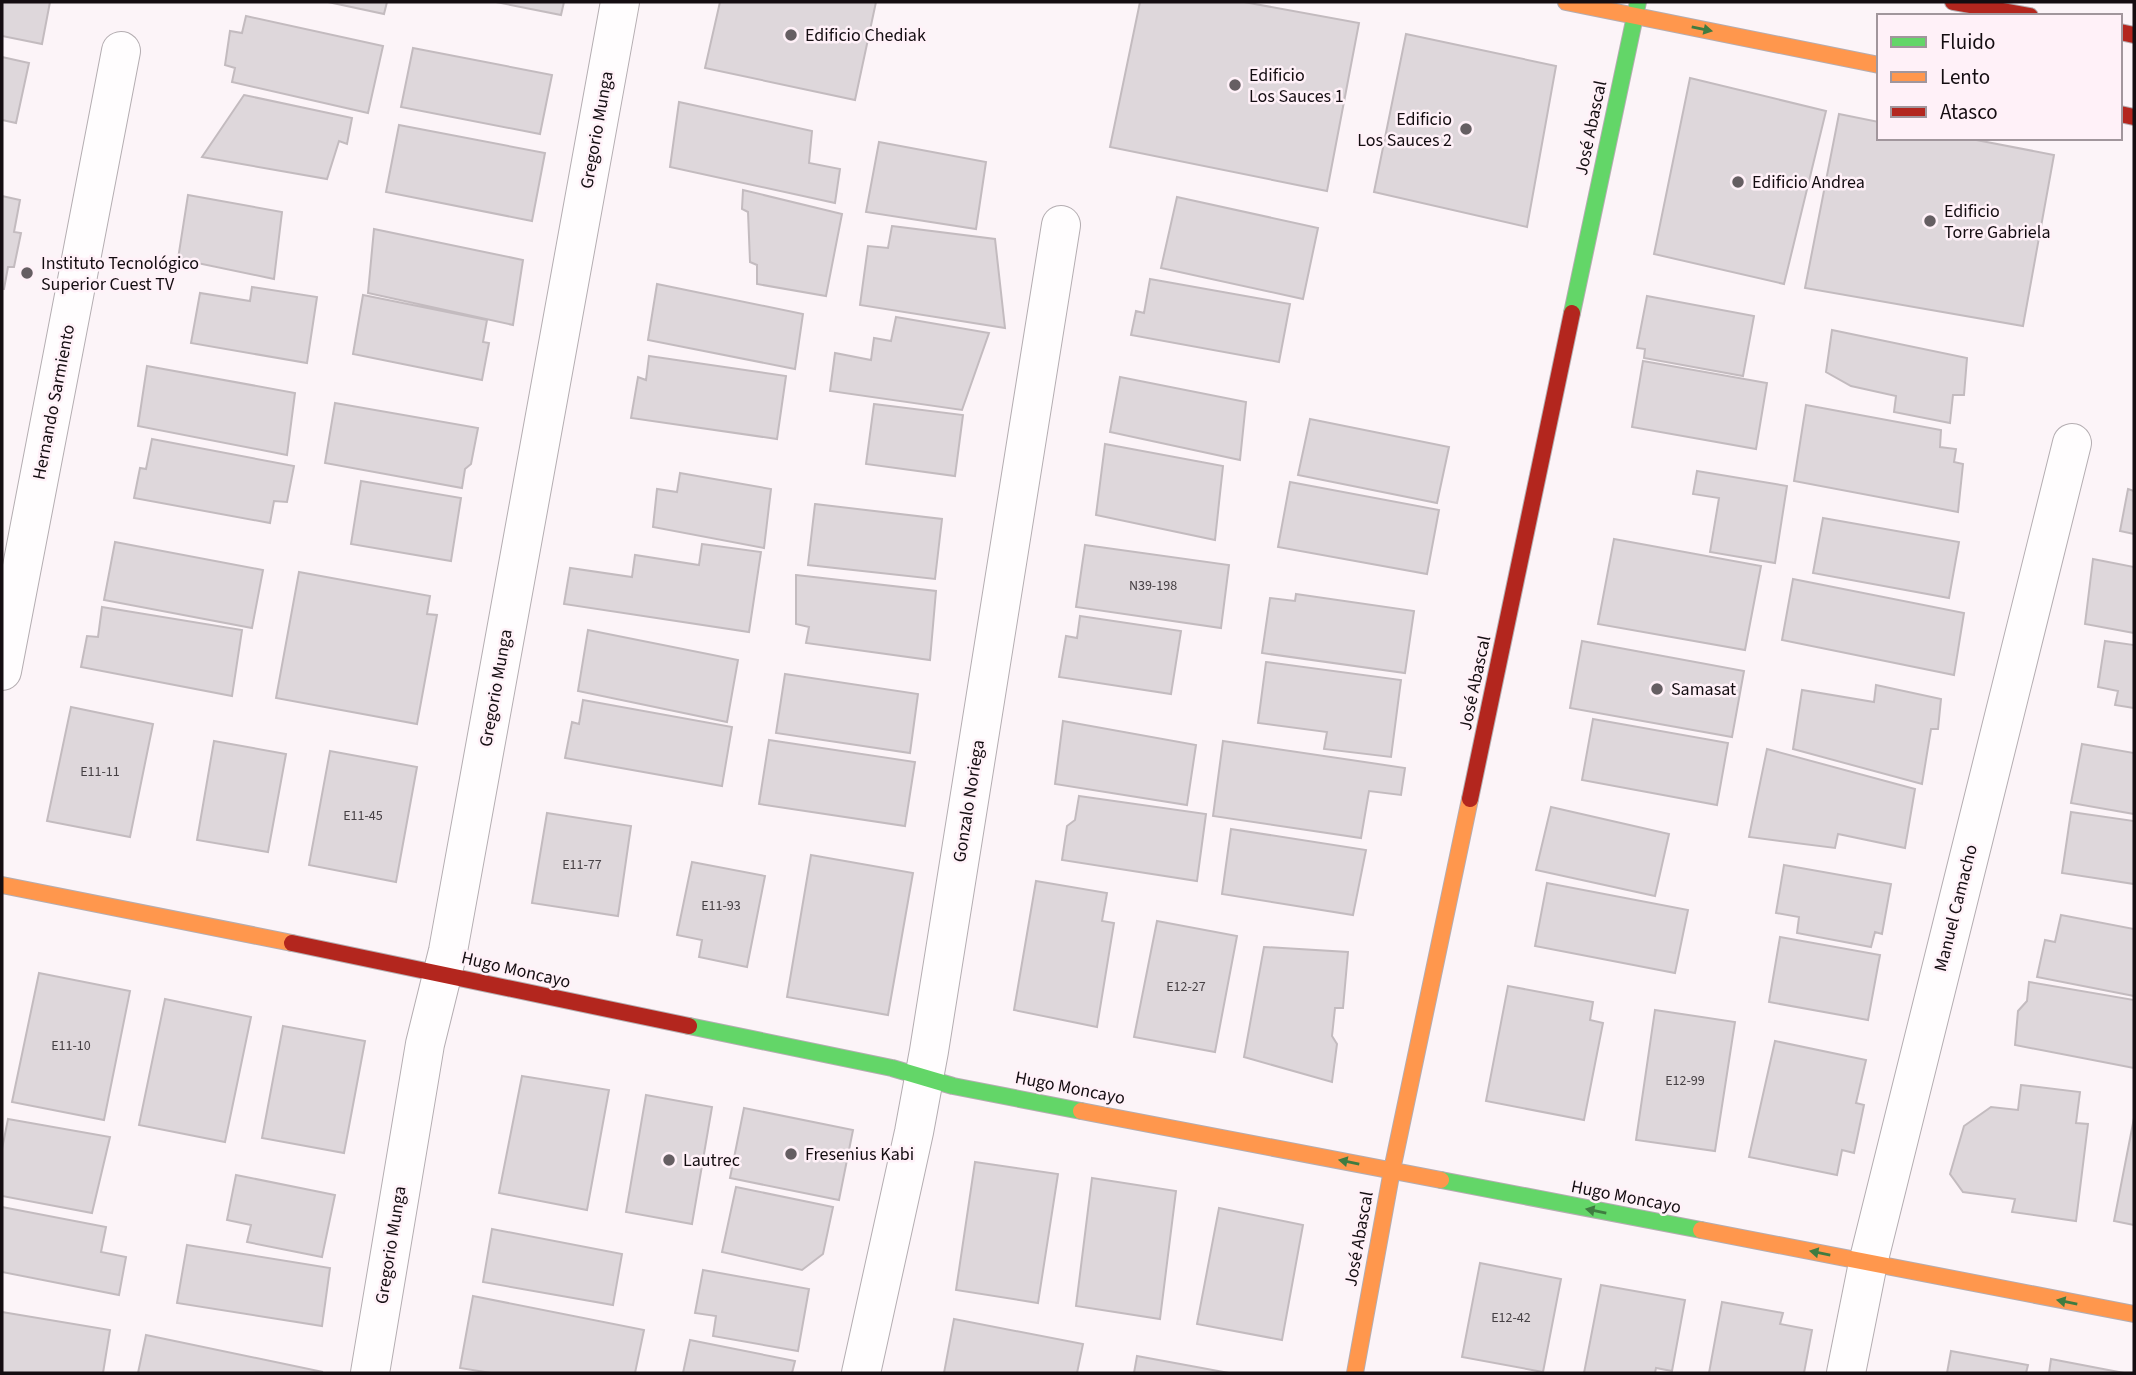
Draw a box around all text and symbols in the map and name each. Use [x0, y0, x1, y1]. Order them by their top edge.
legend [1877, 14, 2122, 140]
place label: Edificio Chediak [805, 23, 926, 48]
one-way arrow [1691, 24, 1713, 35]
marker: Edificio Chediak [783, 27, 799, 43]
text: Fluido [1940, 27, 1995, 57]
text: Lento [1940, 62, 1990, 92]
place label: Edificio Los Sauces 1 [1249, 63, 1344, 109]
street label: Gregorio Munga [574, 69, 620, 191]
marker: Edificio Los Sauces 1 [1227, 77, 1243, 93]
street label: José Abascal [1569, 78, 1613, 178]
text: Atasco [1940, 97, 1998, 127]
place label: Edificio Los Sauces 2 [1357, 107, 1452, 153]
marker: Edificio Los Sauces 2 [1458, 121, 1474, 137]
place label: Edificio Andrea [1752, 170, 1865, 195]
marker: Edificio Andrea [1730, 174, 1746, 190]
place label: Edificio Torre Gabriela [1944, 199, 2050, 245]
marker: Edificio Torre Gabriela [1922, 213, 1938, 229]
place label: Instituto Tecnológico Superior Cuest TV [41, 251, 199, 297]
marker: Instituto Tecnológico Superior Cuest TV [19, 265, 35, 281]
street label: Hernando Sarmiento [27, 322, 81, 482]
house number: N39-198 [1129, 576, 1177, 596]
street label: Gregorio Munga [473, 627, 519, 749]
street label: José Abascal [1453, 633, 1497, 733]
place label: Samasat [1671, 677, 1736, 702]
marker: Samasat [1649, 681, 1665, 697]
street label: Gonzalo Noriega [947, 738, 991, 864]
house number: E11-11 [80, 762, 120, 782]
house number: E11-45 [343, 806, 383, 826]
street label: Manuel Camacho [1928, 842, 1984, 974]
house number: E11-77 [562, 855, 602, 875]
house number: E11-93 [701, 896, 741, 916]
street label: Hugo Moncayo [459, 945, 573, 995]
house number: E12-27 [1166, 977, 1206, 997]
house number: E11-10 [51, 1036, 91, 1056]
street label: Hugo Moncayo [1013, 1065, 1127, 1111]
house number: E12-99 [1665, 1071, 1705, 1091]
place label: Fresenius Kabi [805, 1142, 914, 1167]
marker: Fresenius Kabi [783, 1146, 799, 1162]
place label: Lautrec [683, 1148, 740, 1173]
marker: Lautrec [661, 1152, 677, 1168]
one-way arrow [1338, 1156, 1360, 1167]
street label: Hugo Moncayo [1569, 1174, 1683, 1220]
street label: Gregorio Munga [369, 1184, 413, 1306]
street label: José Abascal [1338, 1189, 1380, 1289]
one-way arrow [1585, 1206, 1607, 1217]
one-way arrow [1809, 1248, 1831, 1259]
one-way arrow [2056, 1296, 2078, 1307]
house number: E12-42 [1491, 1308, 1531, 1328]

